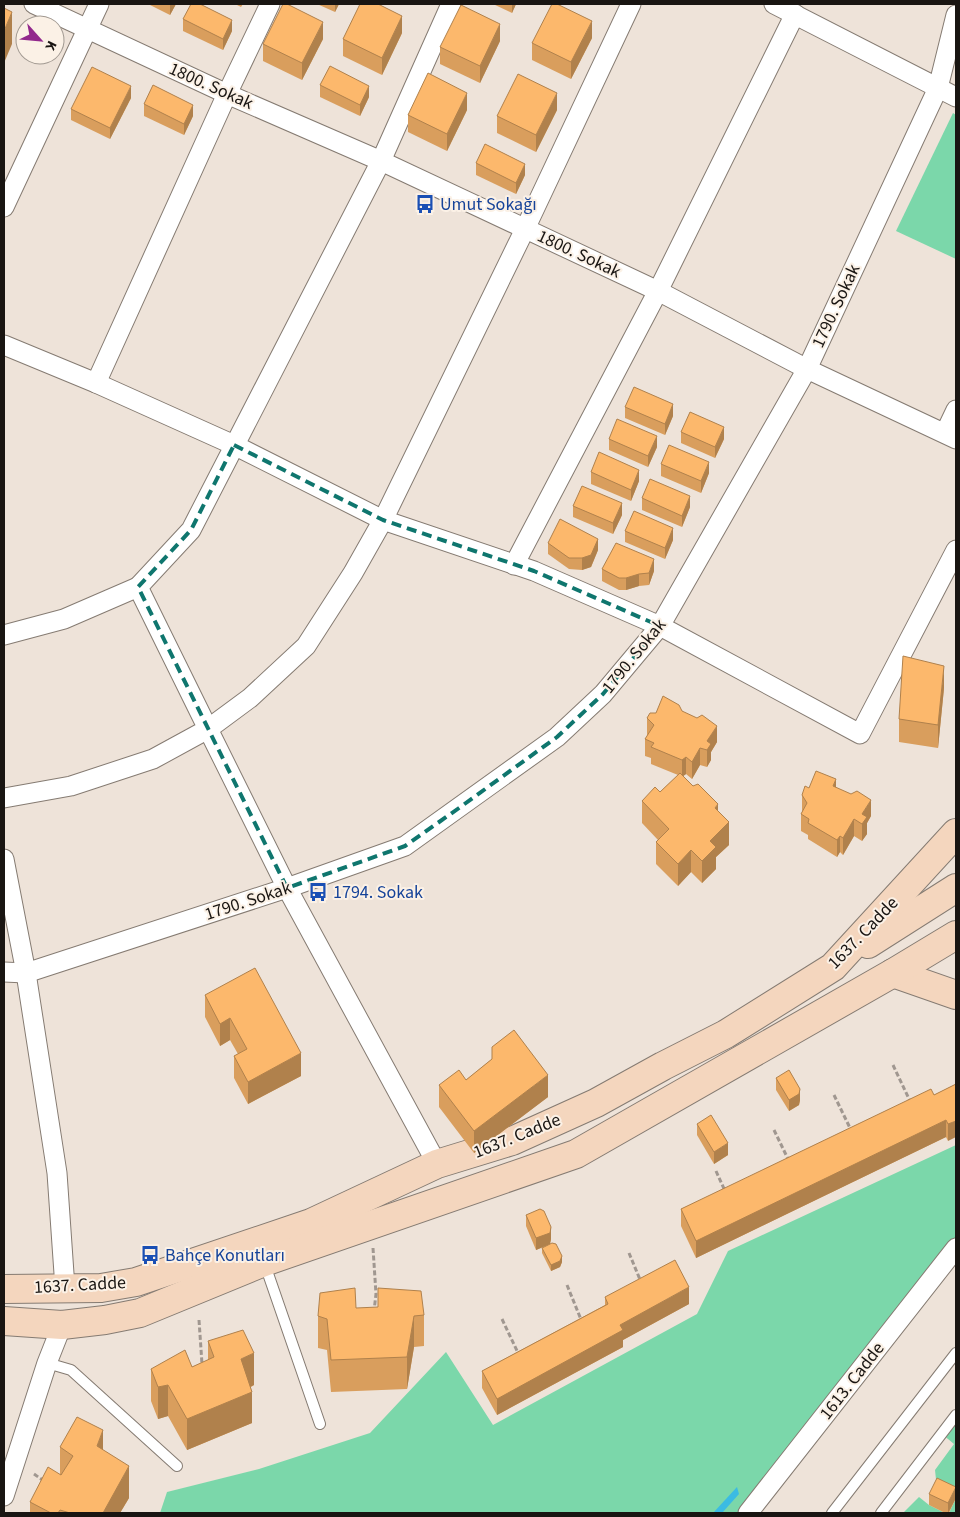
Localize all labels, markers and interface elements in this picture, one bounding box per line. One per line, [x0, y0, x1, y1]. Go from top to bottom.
north arrow [15, 15, 65, 65]
text: K [40, 37, 62, 54]
street label: 1800. Sokak [165, 56, 257, 116]
place label: Umut Sokağı [440, 192, 537, 217]
bus stop icon: Umut Sokağı [414, 193, 436, 215]
street label: 1800. Sokak [533, 224, 625, 284]
street label: 1790. Sokak [806, 260, 866, 352]
street label: 1790. Sokak [596, 613, 672, 699]
street label: 1790. Sokak [201, 875, 295, 927]
place label: 1794. Sokak [333, 880, 423, 905]
bus stop icon: 1794. Sokak [307, 881, 329, 903]
street label: 1637. Cadde [822, 891, 904, 975]
street label: 1637. Cadde [470, 1107, 564, 1165]
place label: Bahçe Konutları [165, 1243, 285, 1268]
bus stop icon: Bahçe Konutları [139, 1244, 161, 1266]
street label: 1637. Cadde [33, 1270, 127, 1300]
street label: 1613. Cadde [814, 1337, 890, 1425]

